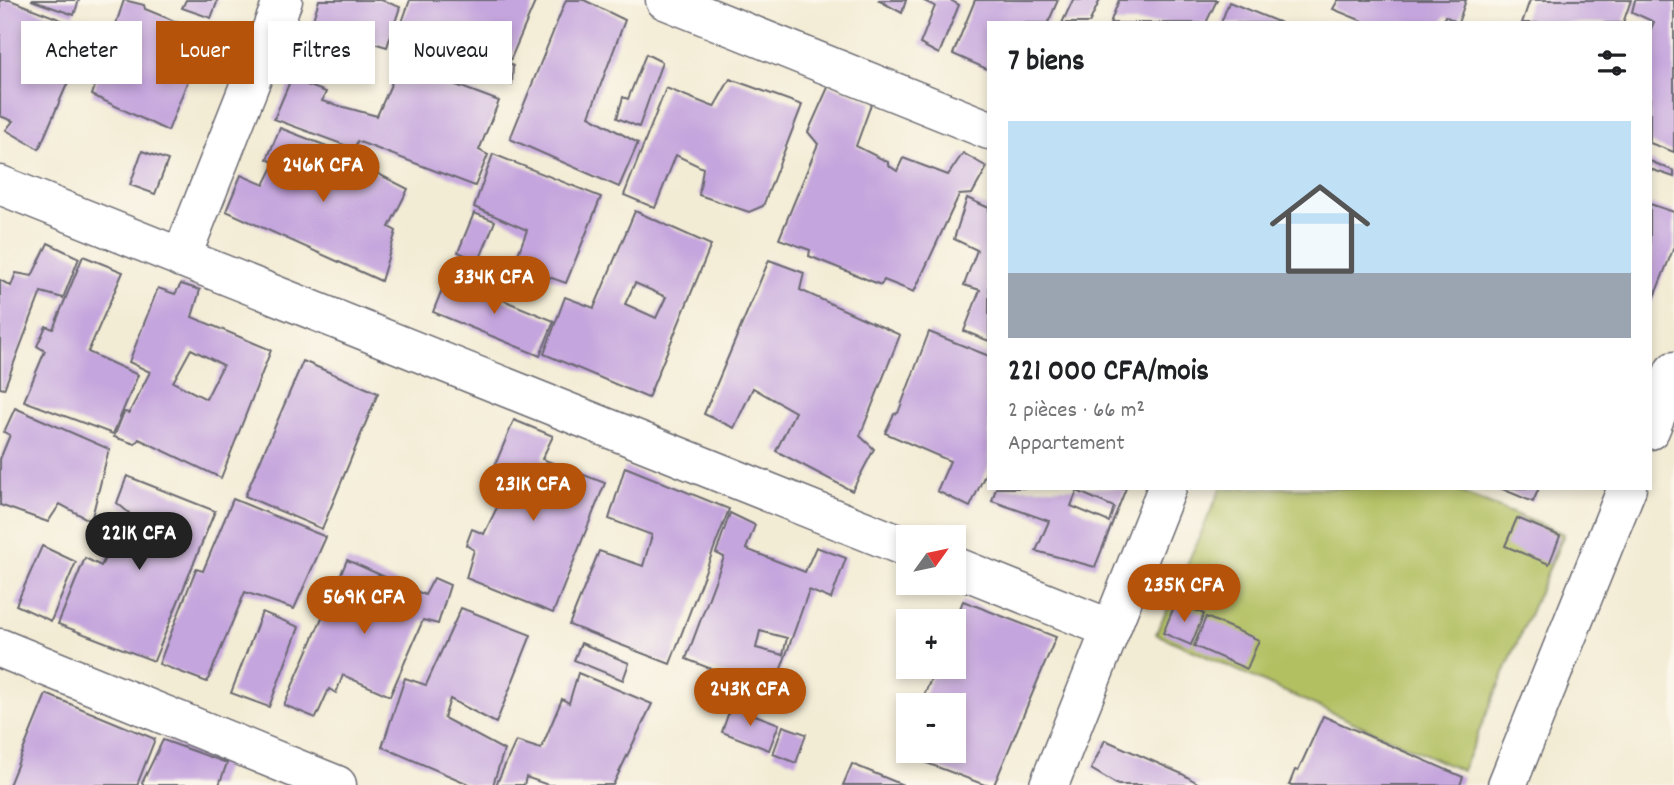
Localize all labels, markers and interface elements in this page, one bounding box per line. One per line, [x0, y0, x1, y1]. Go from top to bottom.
chip: Acheter [21, 21, 142, 84]
chip: Louer [156, 21, 254, 84]
chip: Filtres [268, 21, 375, 84]
chip: Nouveau [389, 21, 512, 84]
text: 7 biens [1008, 42, 1085, 85]
icon: filters [1593, 44, 1631, 82]
pin: 246K CFA [251, 144, 395, 204]
text: 246K CFA [283, 150, 363, 183]
icon: home [1257, 166, 1383, 292]
pin: 334K CFA [422, 256, 566, 316]
text: 334K CFA [454, 262, 534, 295]
text: 221 000 CFA/mois [1008, 352, 1209, 395]
text: 2 pièces · 66 m² [1008, 395, 1145, 428]
text: Appartement [1008, 428, 1125, 461]
pin: 231K CFA [461, 463, 605, 523]
text: 231K CFA [495, 469, 571, 502]
pin: 221K CFA [67, 512, 211, 572]
text: 221K CFA [101, 518, 177, 551]
north arrow [896, 525, 966, 595]
map controls [896, 525, 966, 763]
pin: 235K CFA [1112, 564, 1256, 624]
text: 235K CFA [1144, 570, 1224, 603]
pin: 569K CFA [292, 576, 436, 636]
text: 569K CFA [323, 582, 405, 615]
button: + [896, 609, 966, 679]
pin: 243K CFA [678, 668, 822, 728]
text: 243K CFA [710, 674, 790, 707]
button: − [896, 693, 966, 763]

